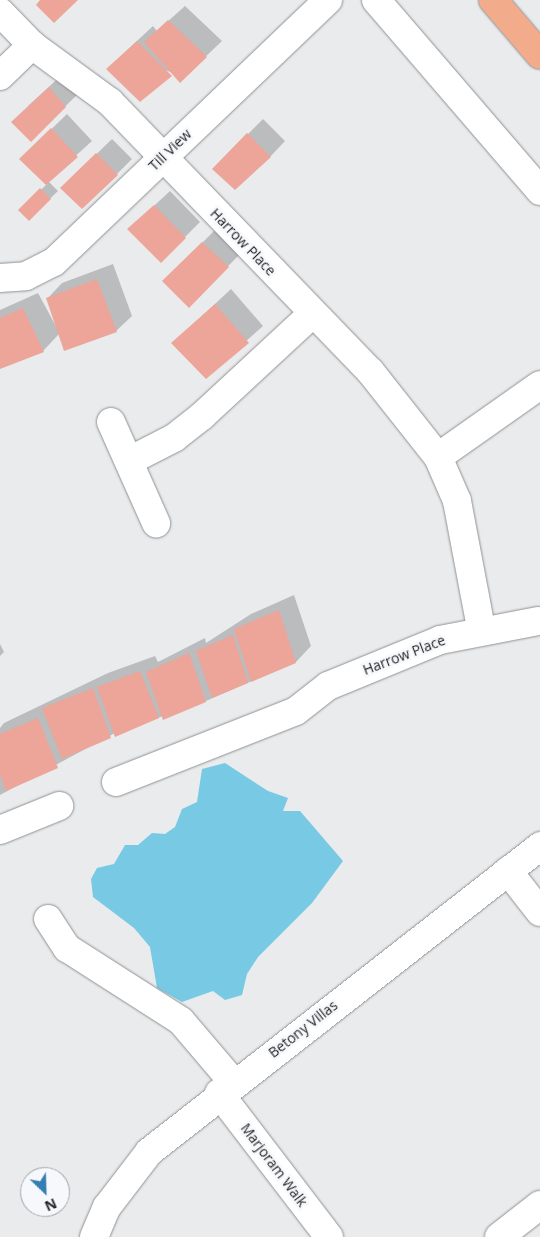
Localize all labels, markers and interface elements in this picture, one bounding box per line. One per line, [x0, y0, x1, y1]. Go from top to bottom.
street label: Till View [145, 126, 195, 174]
street label: Harrow Place [207, 205, 279, 279]
street label: Harrow Place [360, 632, 448, 678]
street label: Betony Villas [265, 997, 341, 1061]
street label: Marjoram Walk [237, 1120, 311, 1210]
north arrow [20, 1167, 70, 1217]
text: N [42, 1194, 60, 1216]

